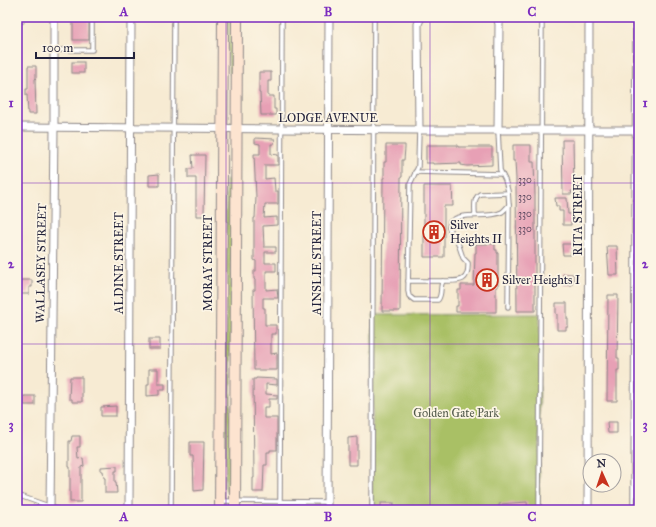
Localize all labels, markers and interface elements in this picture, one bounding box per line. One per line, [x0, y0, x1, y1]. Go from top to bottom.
text: A [119, 4, 129, 20]
text: B [324, 4, 333, 20]
text: C [528, 4, 537, 20]
scale bar [36, 34, 134, 60]
text: 100 m [42, 41, 73, 55]
text: 1 [8, 95, 14, 111]
text: 1 [642, 95, 648, 111]
street label: LODGE AVENUE [278, 111, 378, 125]
house number: 330 [518, 174, 532, 186]
street label: RITA STREET [571, 174, 585, 256]
house number: 330 [518, 191, 532, 203]
street label: WALLASEY STREET [33, 203, 49, 323]
house number: 330 [518, 208, 532, 220]
street label: AINSLIE STREET [310, 211, 324, 316]
street label: ALDINE STREET [112, 212, 126, 315]
street label: MORAY STREET [201, 215, 215, 311]
place label: Silver Heights II [450, 218, 502, 247]
building icon: Silver Heights II [421, 219, 447, 245]
house number: 330 [518, 223, 532, 235]
text: 2 [8, 256, 15, 272]
text: 2 [642, 256, 649, 272]
building icon: Silver Heights I [474, 267, 500, 293]
place label: Silver Heights I [502, 273, 580, 288]
park label: Golden Gate Park [413, 406, 499, 420]
text: 3 [8, 417, 14, 433]
text: 3 [642, 417, 648, 433]
north arrow [582, 453, 622, 493]
text: N [596, 457, 607, 470]
text: A [119, 509, 129, 525]
text: B [324, 509, 333, 525]
text: C [528, 509, 537, 525]

